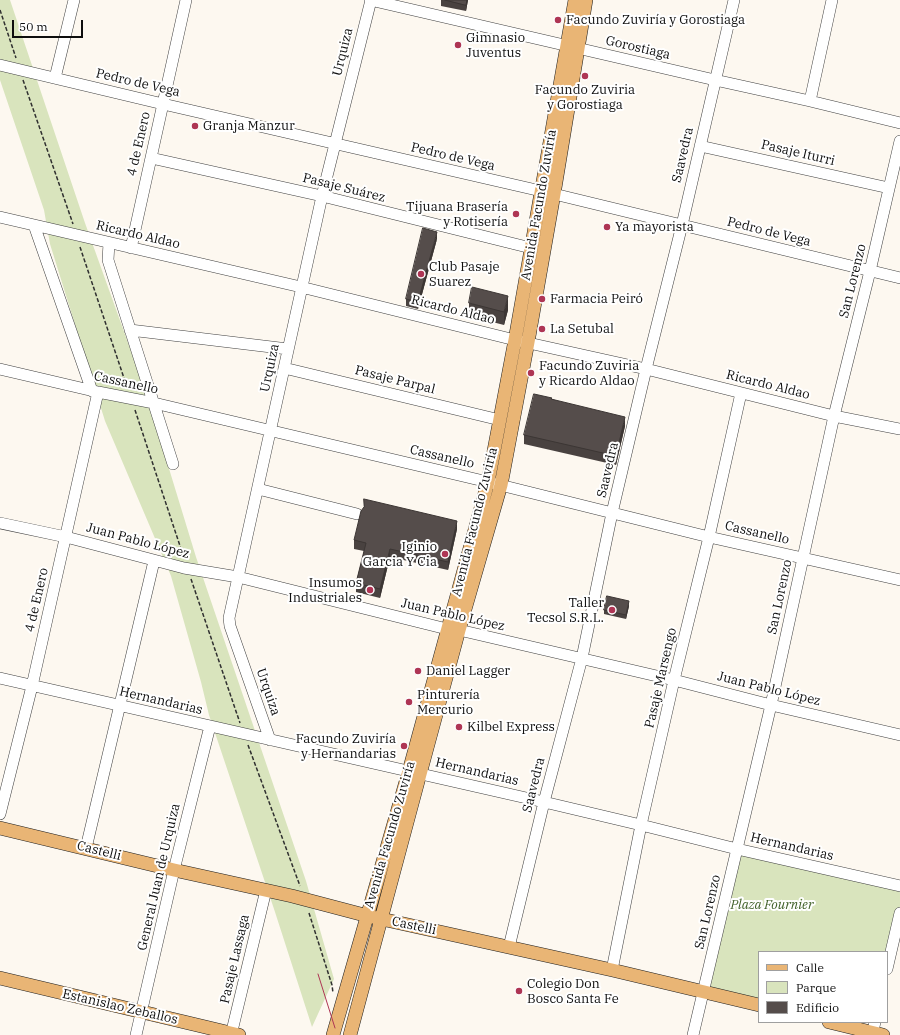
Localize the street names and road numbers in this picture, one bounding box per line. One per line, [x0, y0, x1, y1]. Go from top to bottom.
street label: Urquiza [330, 26, 356, 78]
street label: Gorostiaga [604, 33, 672, 63]
street label: Pedro de Vega [94, 66, 182, 100]
street label: 4 de Enero [124, 110, 154, 178]
street label: Saavedra [669, 126, 697, 184]
street label: Avenida Facundo Zuviría [518, 128, 560, 282]
street label: Pasaje Iturri [760, 137, 836, 169]
street label: Pedro de Vega [409, 140, 497, 174]
street label: Pasaje Suárez [301, 170, 387, 206]
street label: Pedro de Vega [725, 214, 813, 250]
street label: Ricardo Aldao [95, 218, 181, 252]
street label: San Lorenzo [836, 242, 870, 320]
street label: Ricardo Aldao [410, 292, 496, 328]
street label: Urquiza [257, 342, 283, 394]
street label: Pasaje Parpal [353, 362, 437, 398]
street label: Ricardo Aldao [725, 367, 811, 403]
street label: Cassanello [92, 369, 160, 397]
street label: Saavedra [594, 441, 622, 499]
street label: Cassanello [408, 442, 476, 472]
street label: Avenida Facundo Zuviría [449, 446, 501, 598]
street label: Cassanello [723, 518, 791, 548]
street label: Juan Pablo López [85, 520, 191, 562]
street label: San Lorenzo [764, 558, 796, 636]
street label: 4 de Enero [22, 566, 52, 634]
street label: Juan Pablo López [400, 595, 506, 635]
street label: Pasaje Marsengo [642, 626, 680, 730]
street label: Urquiza [253, 666, 283, 718]
street label: Juan Pablo López [716, 669, 822, 709]
street label: Hernandarias [118, 684, 204, 718]
street label: Hernandarias [434, 755, 520, 789]
street label: Saavedra [520, 756, 548, 814]
street label: Avenida Facundo Zuviría [361, 759, 419, 911]
street label: General Juan de Urquiza [134, 802, 184, 952]
street label: Hernandarias [749, 830, 835, 864]
street label: Castelli [75, 838, 123, 864]
street label: San Lorenzo [692, 873, 724, 951]
street label: Pasaje Lassaga [217, 913, 253, 1005]
street label: Castelli [390, 914, 438, 938]
street label: Estanislao Zeballos [61, 986, 179, 1028]

